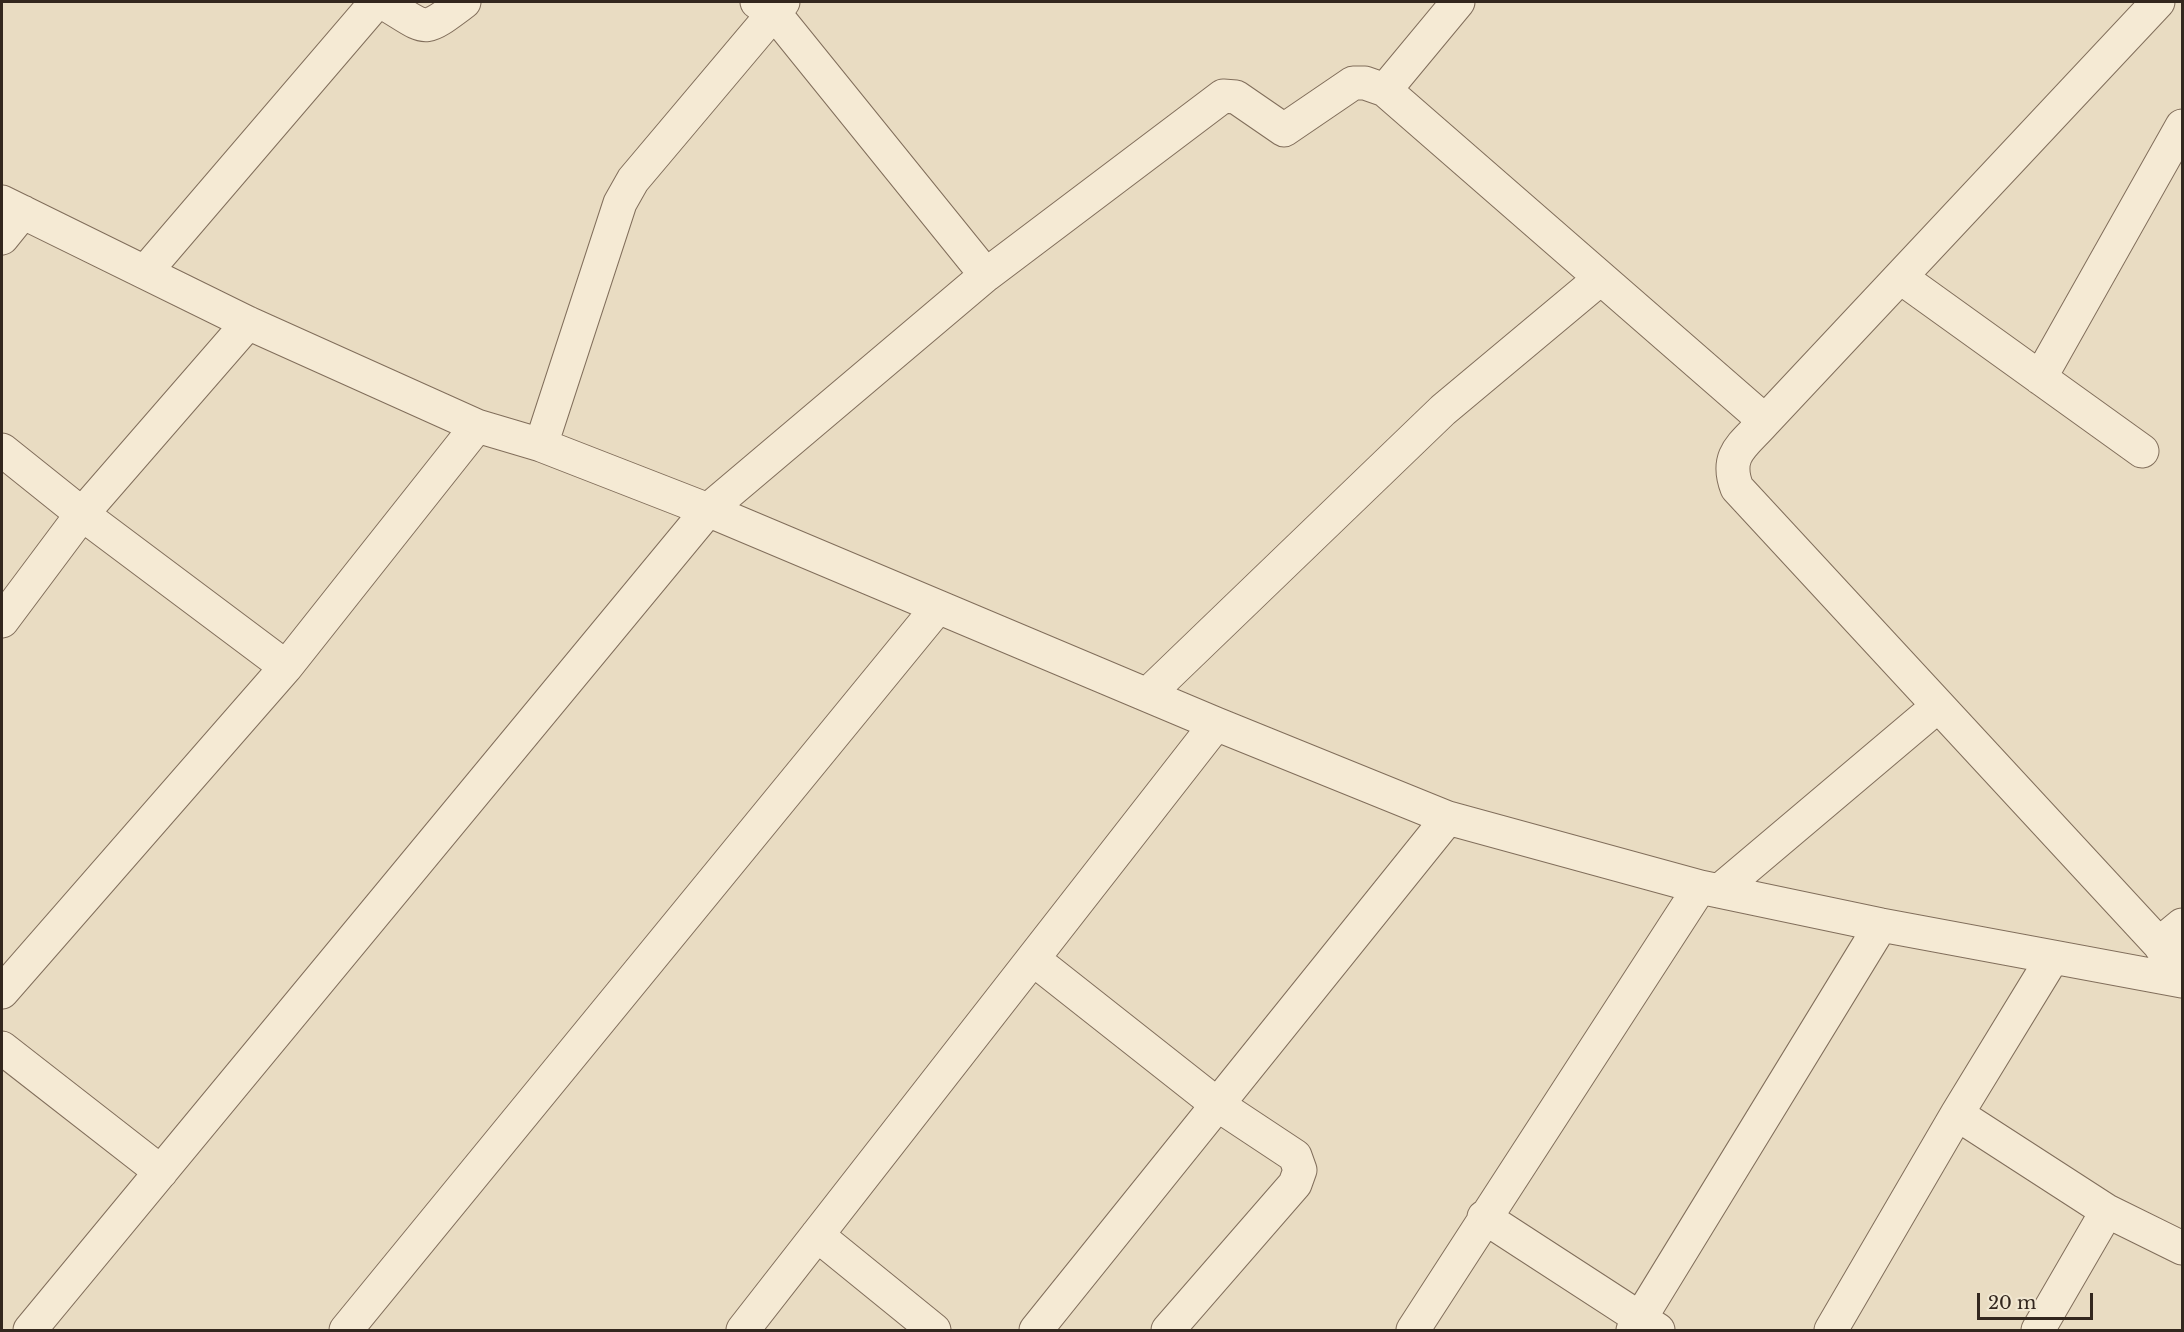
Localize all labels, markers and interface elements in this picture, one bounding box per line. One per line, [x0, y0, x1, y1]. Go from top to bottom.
scale bar [1980, 1281, 2096, 1319]
text: 20 m [1988, 1292, 2036, 1314]

